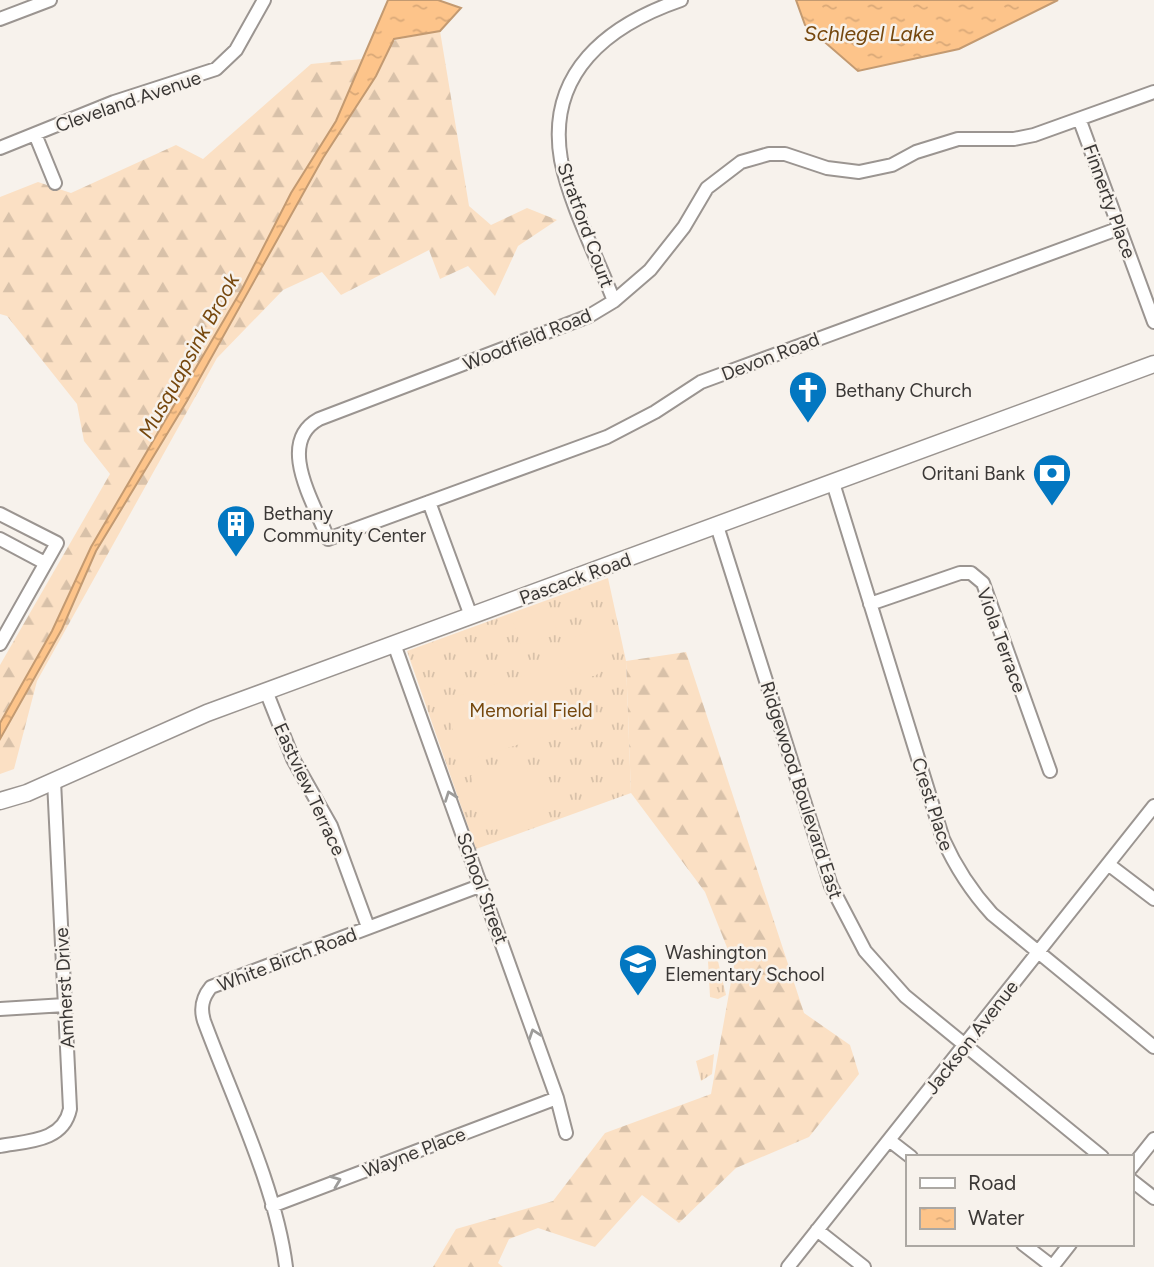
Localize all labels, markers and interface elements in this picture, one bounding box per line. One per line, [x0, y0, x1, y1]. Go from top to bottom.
water label: Schlegel Lake [804, 21, 935, 46]
street label: Cleveland Avenue [52, 66, 204, 137]
street label: Finnerty Place [1078, 141, 1141, 262]
street label: Stratford Court [552, 160, 619, 291]
water label: Musquapsink Brook [133, 268, 245, 443]
street label: Woodfield Road [460, 303, 595, 376]
street label: Devon Road [718, 327, 822, 386]
church icon: Bethany Church [787, 369, 829, 424]
place label: Bethany Church [835, 379, 972, 402]
bank icon: Oritani Bank [1031, 452, 1073, 507]
place label: Oritani Bank [922, 462, 1026, 485]
place label: Bethany Community Center [263, 502, 427, 547]
building icon: Bethany Community Center [215, 503, 257, 558]
street label: Pascack Road [516, 548, 634, 609]
street label: Viola Terrace [972, 585, 1031, 696]
street label: Ridgewood Boulevard East [755, 678, 848, 902]
park label: Memorial Field [469, 699, 593, 722]
street label: Eastview Terrace [269, 719, 350, 859]
street label: Crest Place [907, 755, 958, 854]
one-way arrow [444, 791, 458, 803]
street label: School Street [452, 829, 513, 947]
street label: White Birch Road [214, 922, 360, 997]
street label: Amherst Drive [50, 927, 79, 1049]
place label: Washington Elementary School [665, 941, 825, 986]
school or university icon: Washington Elementary School [617, 942, 659, 997]
street label: Jackson Avenue [920, 976, 1023, 1099]
one-way arrow [528, 1028, 542, 1040]
street label: Wayne Place [360, 1122, 469, 1183]
legend [906, 1155, 1133, 1246]
text: Road [968, 1170, 1016, 1195]
one-way arrow [329, 1176, 341, 1190]
text: Water [968, 1205, 1024, 1230]

